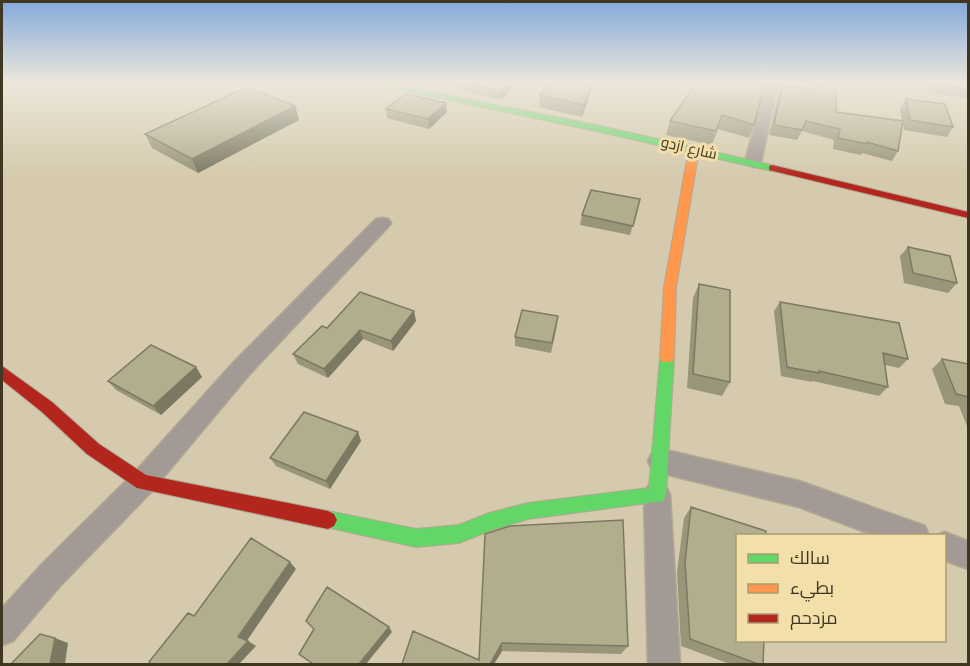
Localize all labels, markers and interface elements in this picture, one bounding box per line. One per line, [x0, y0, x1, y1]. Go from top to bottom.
street label: شارع ازدو [659, 132, 719, 165]
legend [736, 534, 946, 642]
text: سالك [790, 547, 830, 569]
text: بطيء [790, 577, 834, 602]
text: مزدحم [790, 607, 838, 630]

